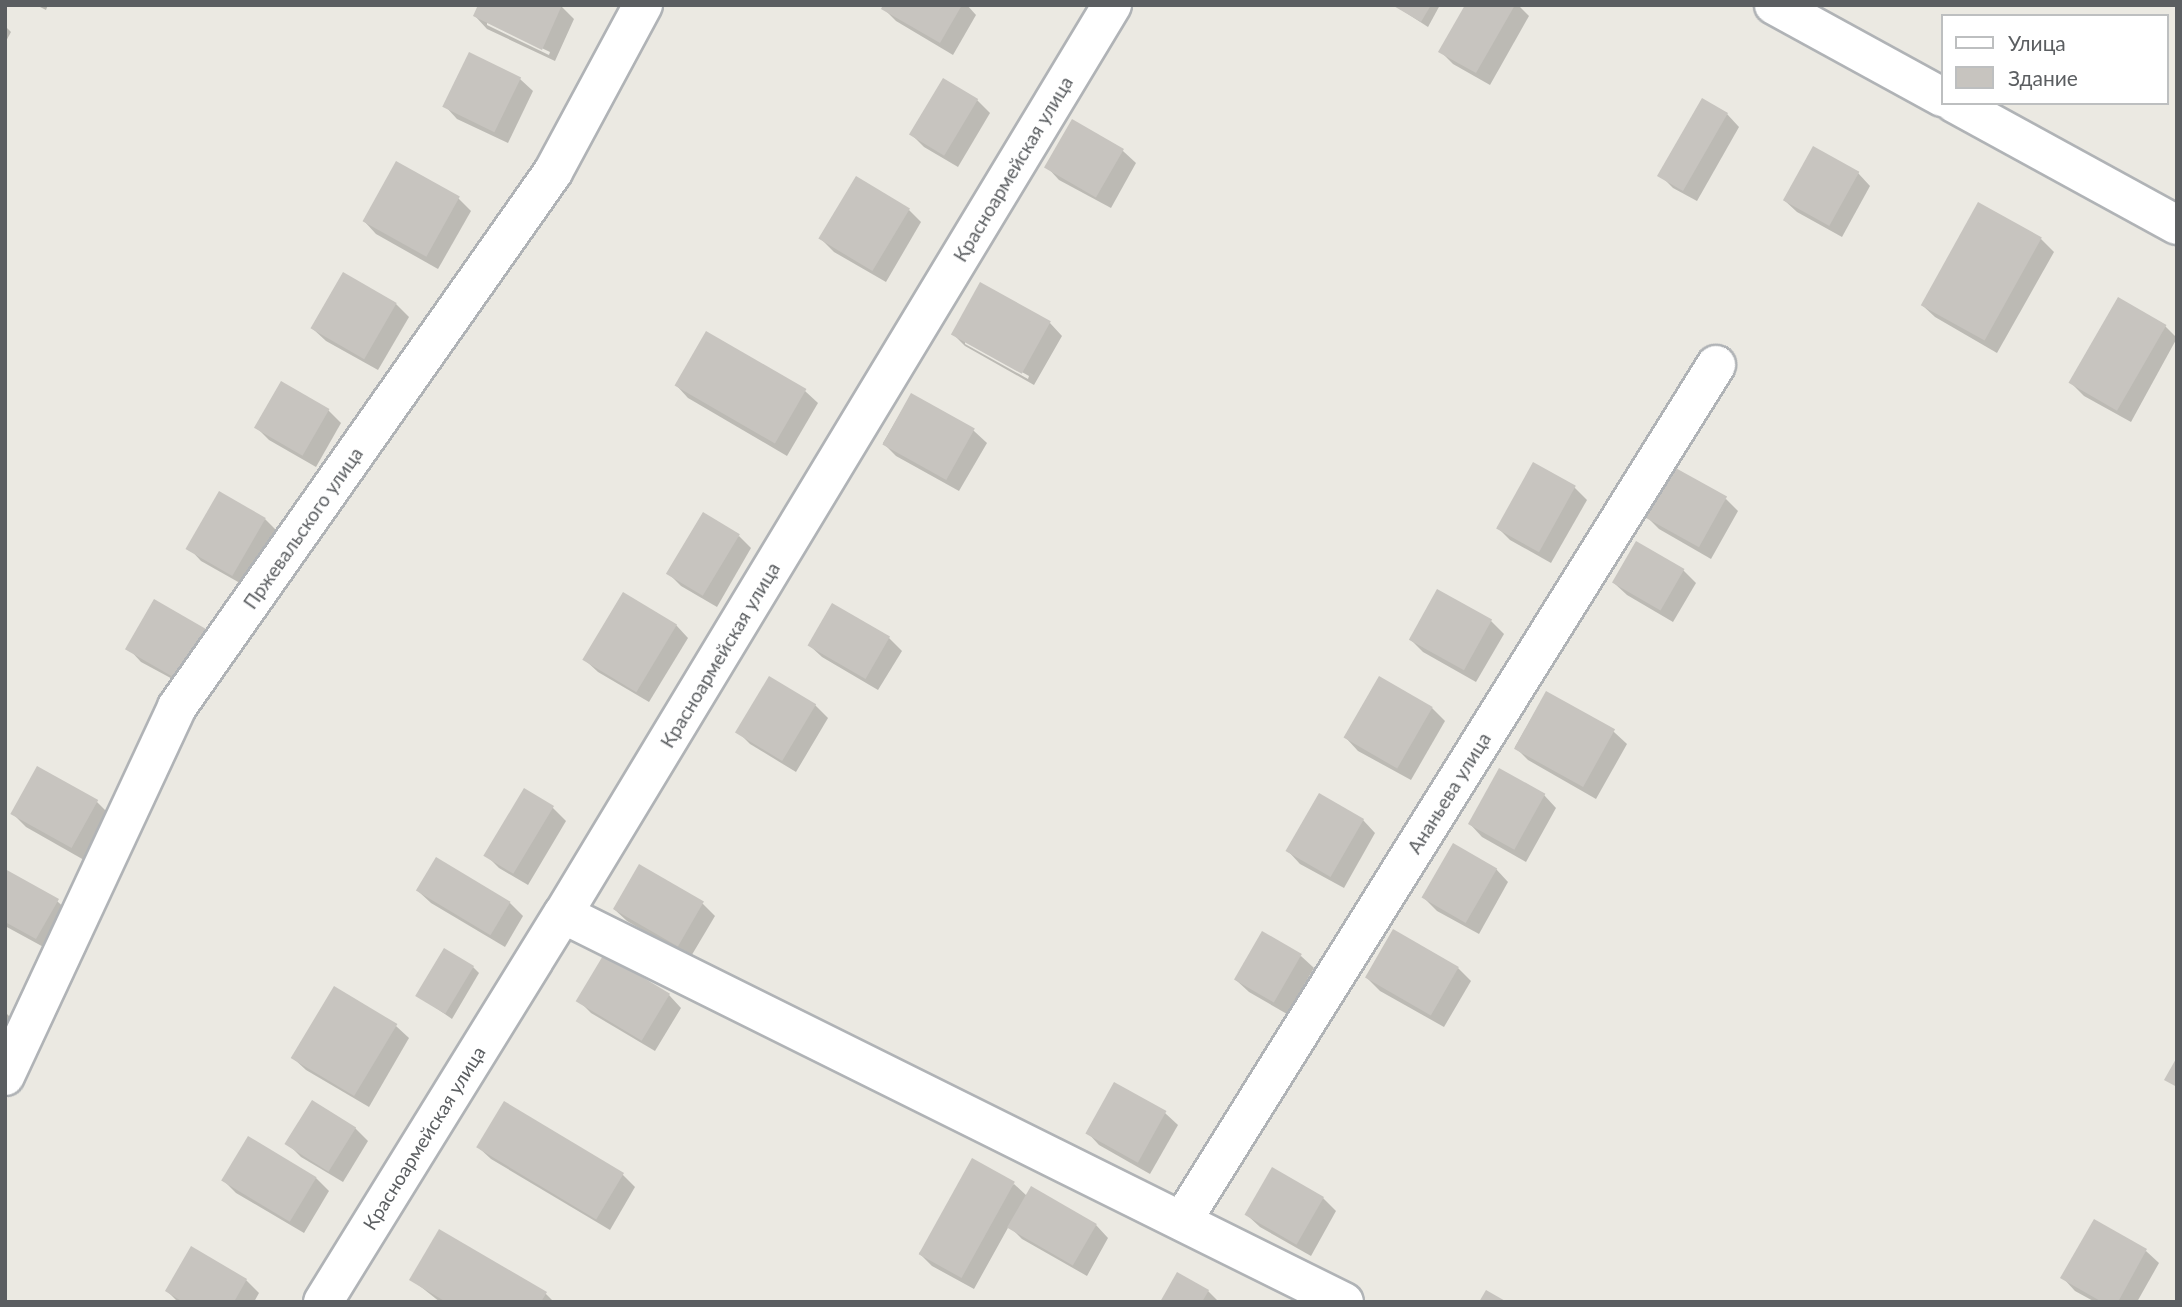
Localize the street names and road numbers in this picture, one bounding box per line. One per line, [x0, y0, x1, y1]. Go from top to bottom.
street label: Красноармейская улица [949, 72, 1077, 266]
street label: Пржевальского улица [239, 443, 367, 613]
street label: Красноармейская улица [656, 558, 784, 752]
street label: Ананьева улица [1403, 728, 1495, 858]
street label: Красноармейская улица [358, 1042, 490, 1234]

